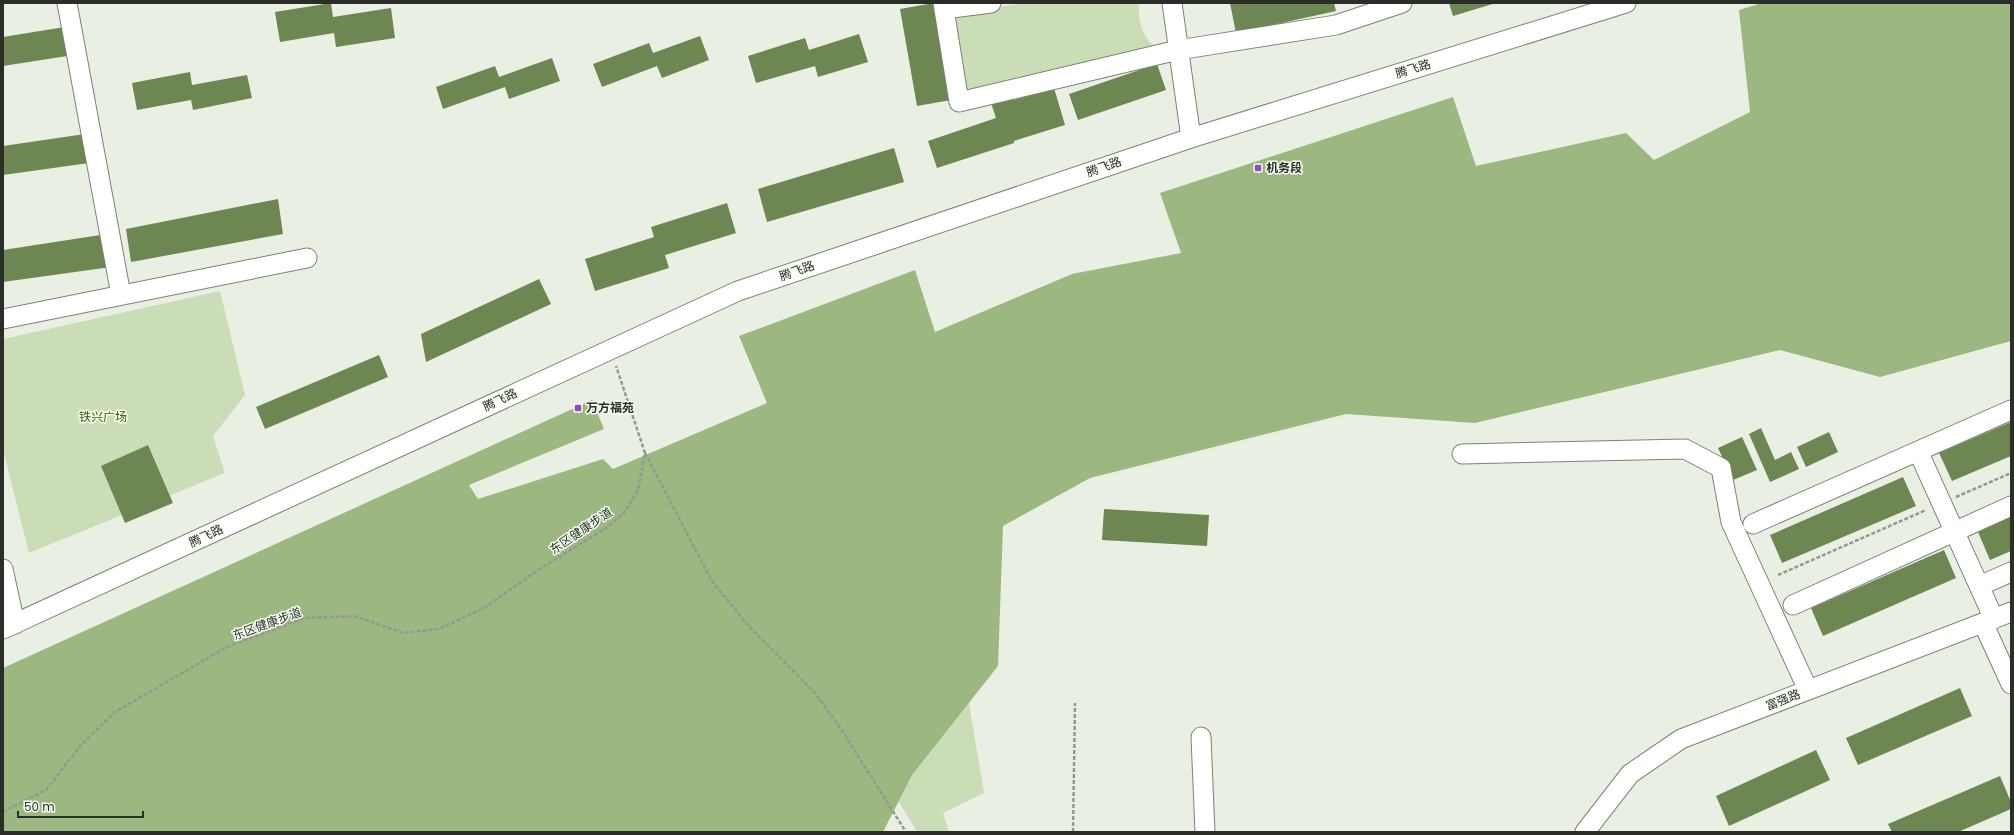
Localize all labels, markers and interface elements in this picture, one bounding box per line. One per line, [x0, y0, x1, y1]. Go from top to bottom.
street label: 腾飞路 [1393, 55, 1433, 82]
street label: 腾飞路 [1084, 153, 1124, 180]
place label: 机务段 [1266, 159, 1302, 176]
marker: 机务段 [1253, 163, 1263, 173]
street label: 腾飞路 [777, 257, 817, 284]
street label: 腾飞路 [480, 384, 520, 415]
place label: 万方福苑 [586, 399, 634, 416]
marker: 万方福苑 [573, 403, 583, 413]
park label: 铁兴广场 [79, 408, 127, 425]
street label: 东区健康步道 [546, 503, 615, 558]
street label: 腾飞路 [186, 520, 226, 551]
street label: 东区健康步道 [230, 603, 304, 644]
street label: 富强路 [1763, 685, 1803, 714]
scale bar [18, 793, 143, 819]
text: 50 m [24, 798, 55, 815]

